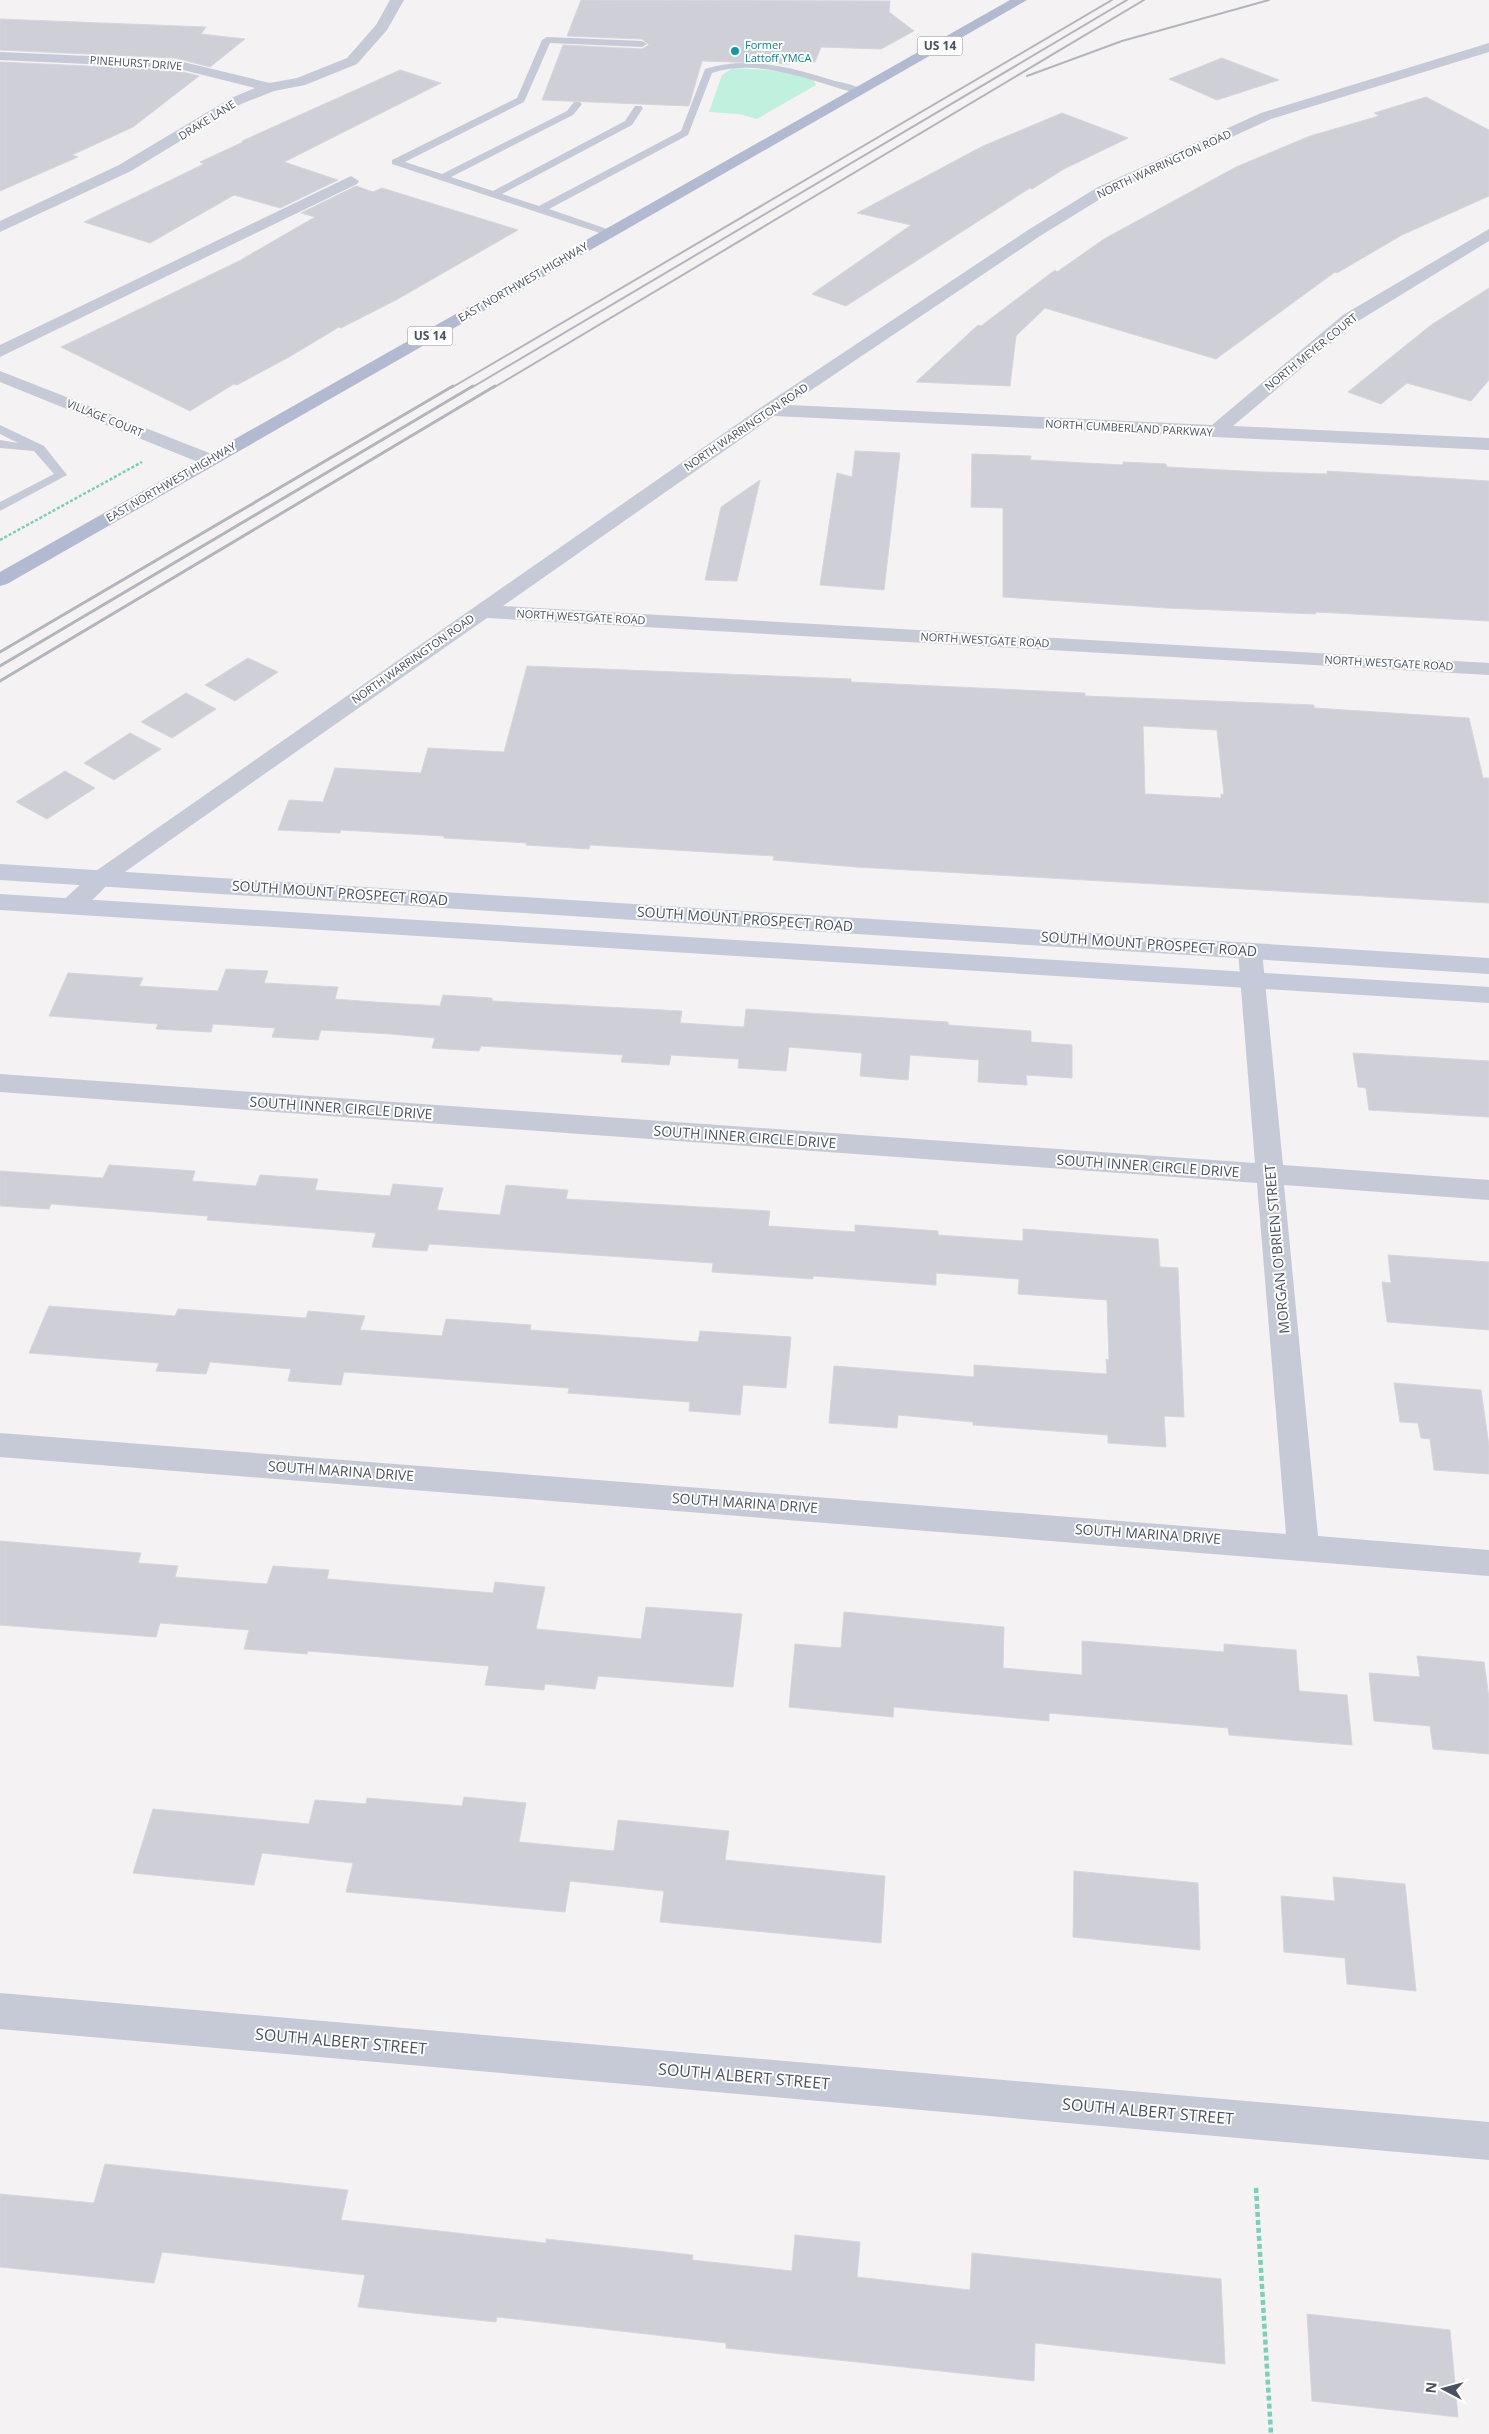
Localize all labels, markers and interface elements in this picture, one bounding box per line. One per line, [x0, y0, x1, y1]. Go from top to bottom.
road number: US 14 [918, 36, 962, 56]
place label: Former Lattoff YMCA [745, 37, 812, 65]
marker: Former Lattoff YMCA [729, 45, 741, 57]
street label: PINEHURST DRIVE [89, 52, 183, 73]
street label: DRAKE LANE [175, 96, 238, 143]
street label: NORTH WARRINGTON ROAD [1094, 126, 1233, 201]
street label: EAST NORTHWEST HIGHWAY [455, 238, 591, 325]
street label: NORTH MEYER COURT [1261, 310, 1360, 394]
road number: US 14 [408, 326, 452, 346]
street label: NORTH WARRINGTON ROAD [681, 379, 811, 474]
street label: VILLAGE COURT [65, 395, 146, 440]
street label: NORTH CUMBERLAND PARKWAY [1045, 416, 1214, 439]
street label: EAST NORTHWEST HIGHWAY [103, 438, 239, 525]
street label: NORTH WESTGATE ROAD [516, 606, 646, 627]
street label: NORTH WARRINGTON ROAD [348, 610, 477, 707]
street label: NORTH WESTGATE ROAD [920, 629, 1050, 650]
street label: NORTH WESTGATE ROAD [1324, 652, 1454, 673]
street label: SOUTH MOUNT PROSPECT ROAD [231, 875, 449, 910]
street label: SOUTH MOUNT PROSPECT ROAD [636, 901, 854, 936]
street label: SOUTH MOUNT PROSPECT ROAD [1040, 926, 1258, 961]
street label: SOUTH INNER CIRCLE DRIVE [249, 1092, 433, 1123]
street label: SOUTH INNER CIRCLE DRIVE [653, 1121, 837, 1152]
street label: SOUTH INNER CIRCLE DRIVE [1056, 1150, 1240, 1181]
street label: MORGAN O'BRIEN STREET [1260, 1163, 1293, 1335]
street label: SOUTH MARINA DRIVE [267, 1456, 415, 1485]
street label: SOUTH MARINA DRIVE [671, 1488, 819, 1517]
street label: SOUTH MARINA DRIVE [1074, 1519, 1222, 1548]
street label: SOUTH ALBERT STREET [254, 2023, 428, 2059]
street label: SOUTH ALBERT STREET [657, 2058, 831, 2094]
street label: SOUTH ALBERT STREET [1061, 2093, 1235, 2129]
north arrow [1419, 2364, 1469, 2414]
text: N [1421, 2381, 1441, 2394]

